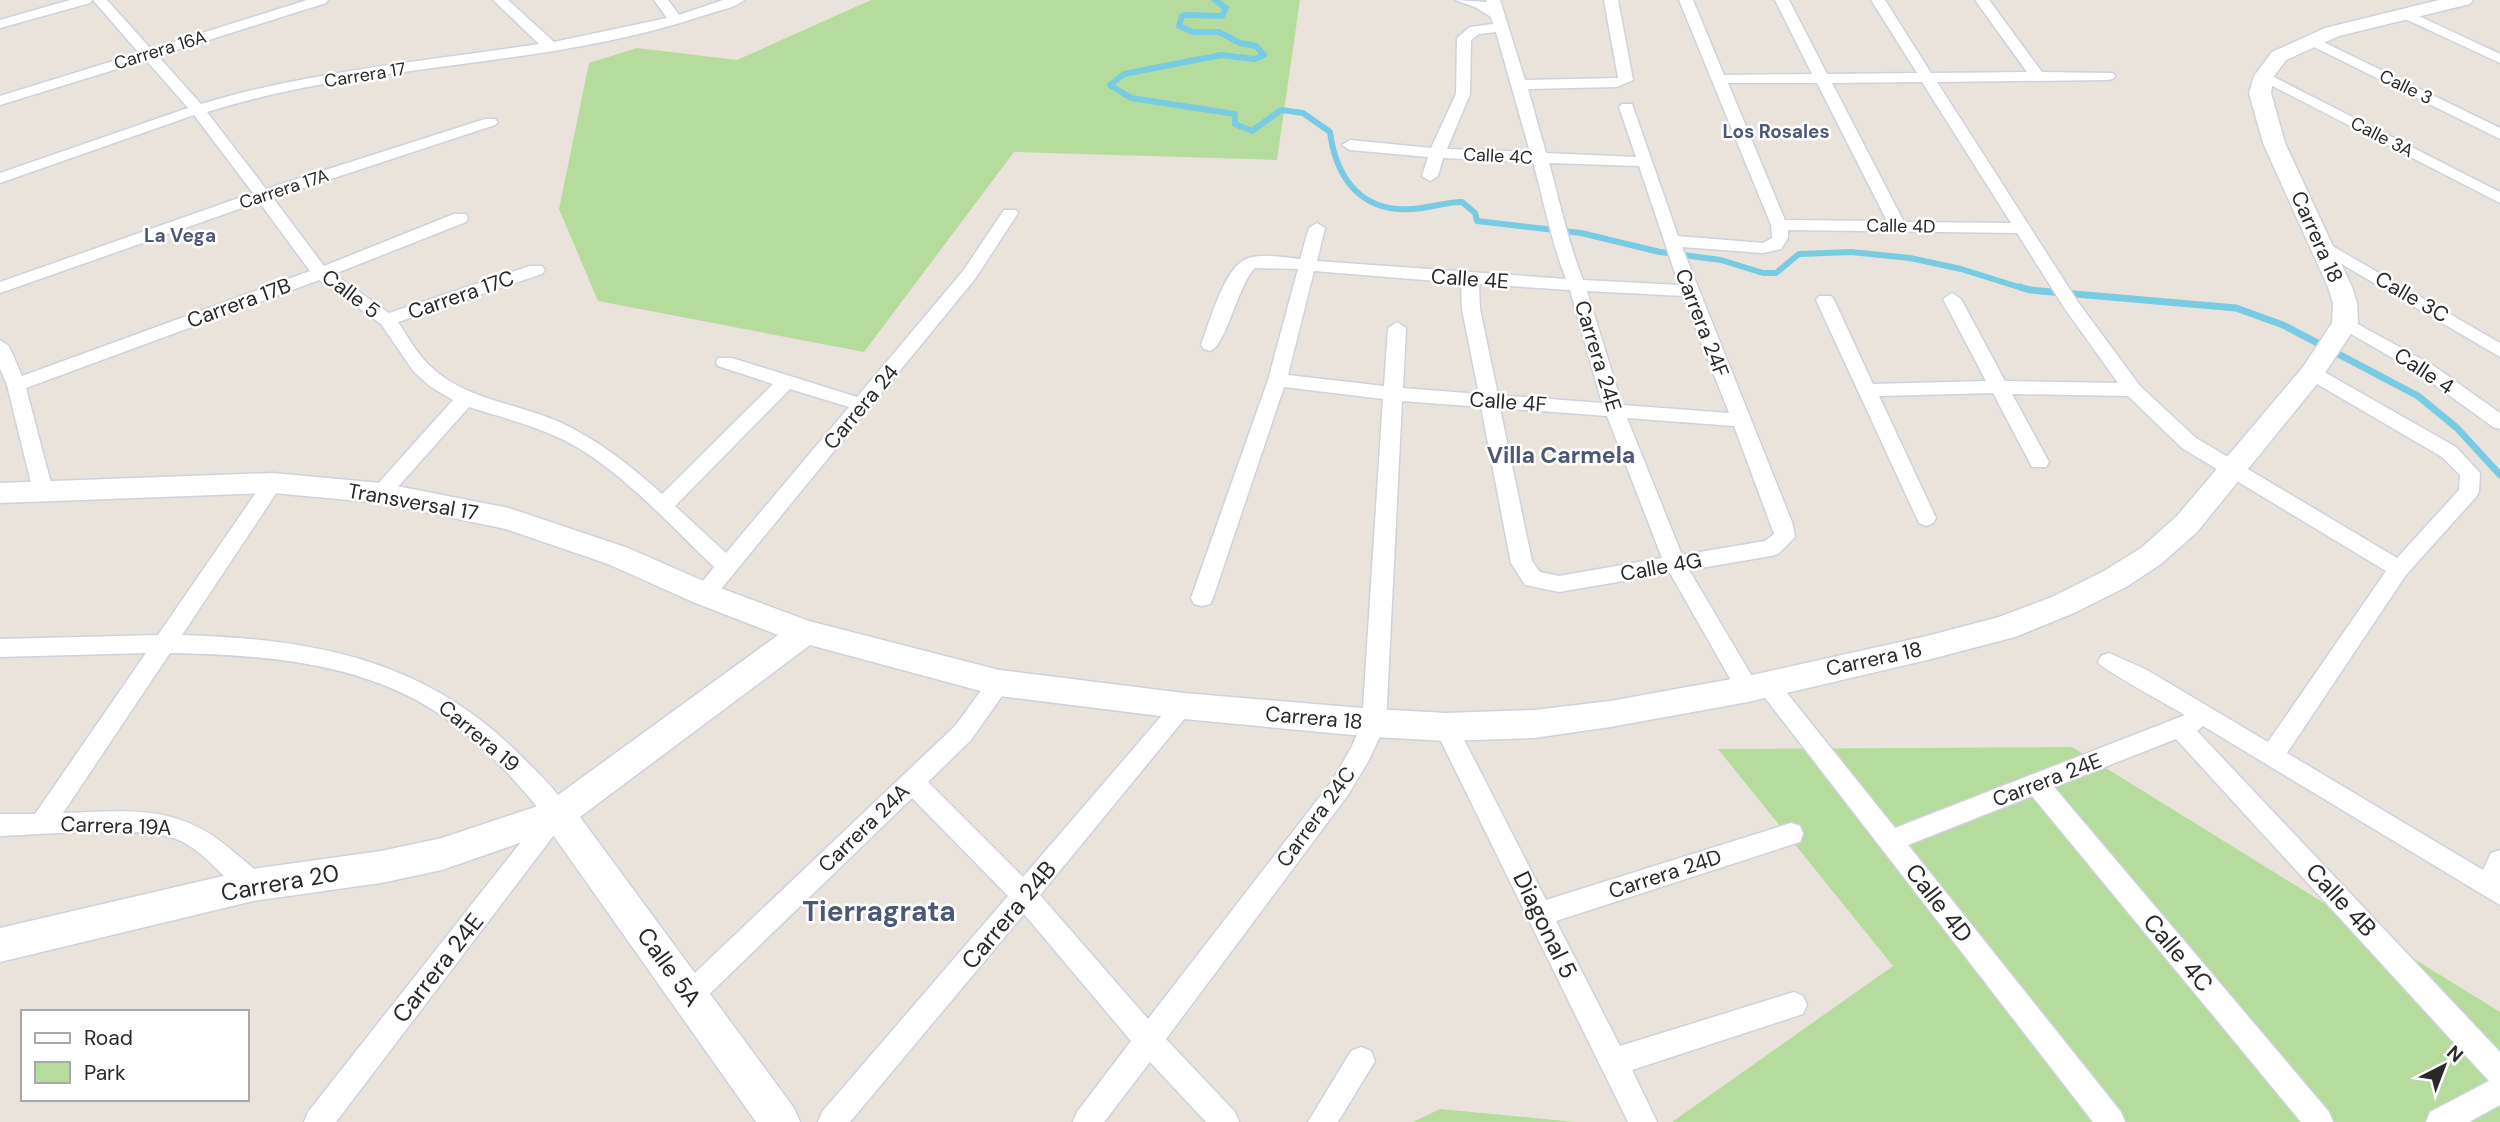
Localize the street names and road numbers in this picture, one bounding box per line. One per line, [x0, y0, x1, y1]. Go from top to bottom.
street label: Carrera 16A [111, 25, 209, 75]
street label: Carrera 17 [322, 57, 408, 93]
street label: Calle 3 [2375, 64, 2437, 110]
street label: Calle 3A [2346, 111, 2418, 163]
street label: Calle 4C [1463, 142, 1533, 170]
street label: Carrera 17A [236, 163, 332, 215]
street label: Carrera 18 [2284, 187, 2350, 287]
street label: Calle 4D [1866, 213, 1936, 239]
street label: Calle 4E [1430, 262, 1510, 296]
street label: Calle 5 [316, 263, 386, 325]
street label: Carrera 17C [404, 264, 518, 326]
street label: Carrera 24F [1668, 265, 1736, 381]
street label: Calle 3C [2370, 265, 2454, 329]
street label: Carrera 17B [183, 271, 295, 335]
street label: Carrera 24E [1568, 297, 1628, 415]
street label: Calle 4 [2389, 341, 2460, 401]
street label: Carrera 24 [817, 358, 905, 455]
street label: Calle 4F [1468, 385, 1548, 419]
street label: Transversal 17 [346, 477, 480, 527]
street label: Calle 4G [1618, 546, 1704, 588]
street label: Carrera 18 [1823, 635, 1925, 683]
street label: Carrera 19 [432, 694, 526, 778]
street label: Carrera 18 [1264, 700, 1364, 736]
street label: Carrera 24E [1988, 746, 2106, 814]
street label: Carrera 24C [1270, 761, 1362, 873]
street label: Carrera 24A [812, 777, 916, 879]
street label: Carrera 19A [60, 810, 172, 842]
street label: Carrera 24D [1605, 843, 1725, 905]
street label: Carrera 24B [954, 854, 1063, 975]
street label: Calle 4B [2299, 856, 2383, 943]
street label: Carrera 20 [218, 857, 341, 908]
street label: Calle 4D [1899, 857, 1980, 949]
street label: Diagonal 5 [1506, 866, 1585, 984]
street label: Carrera 24E [385, 907, 490, 1029]
street label: Calle 4C [2137, 907, 2220, 998]
street label: Calle 5A [630, 921, 709, 1012]

